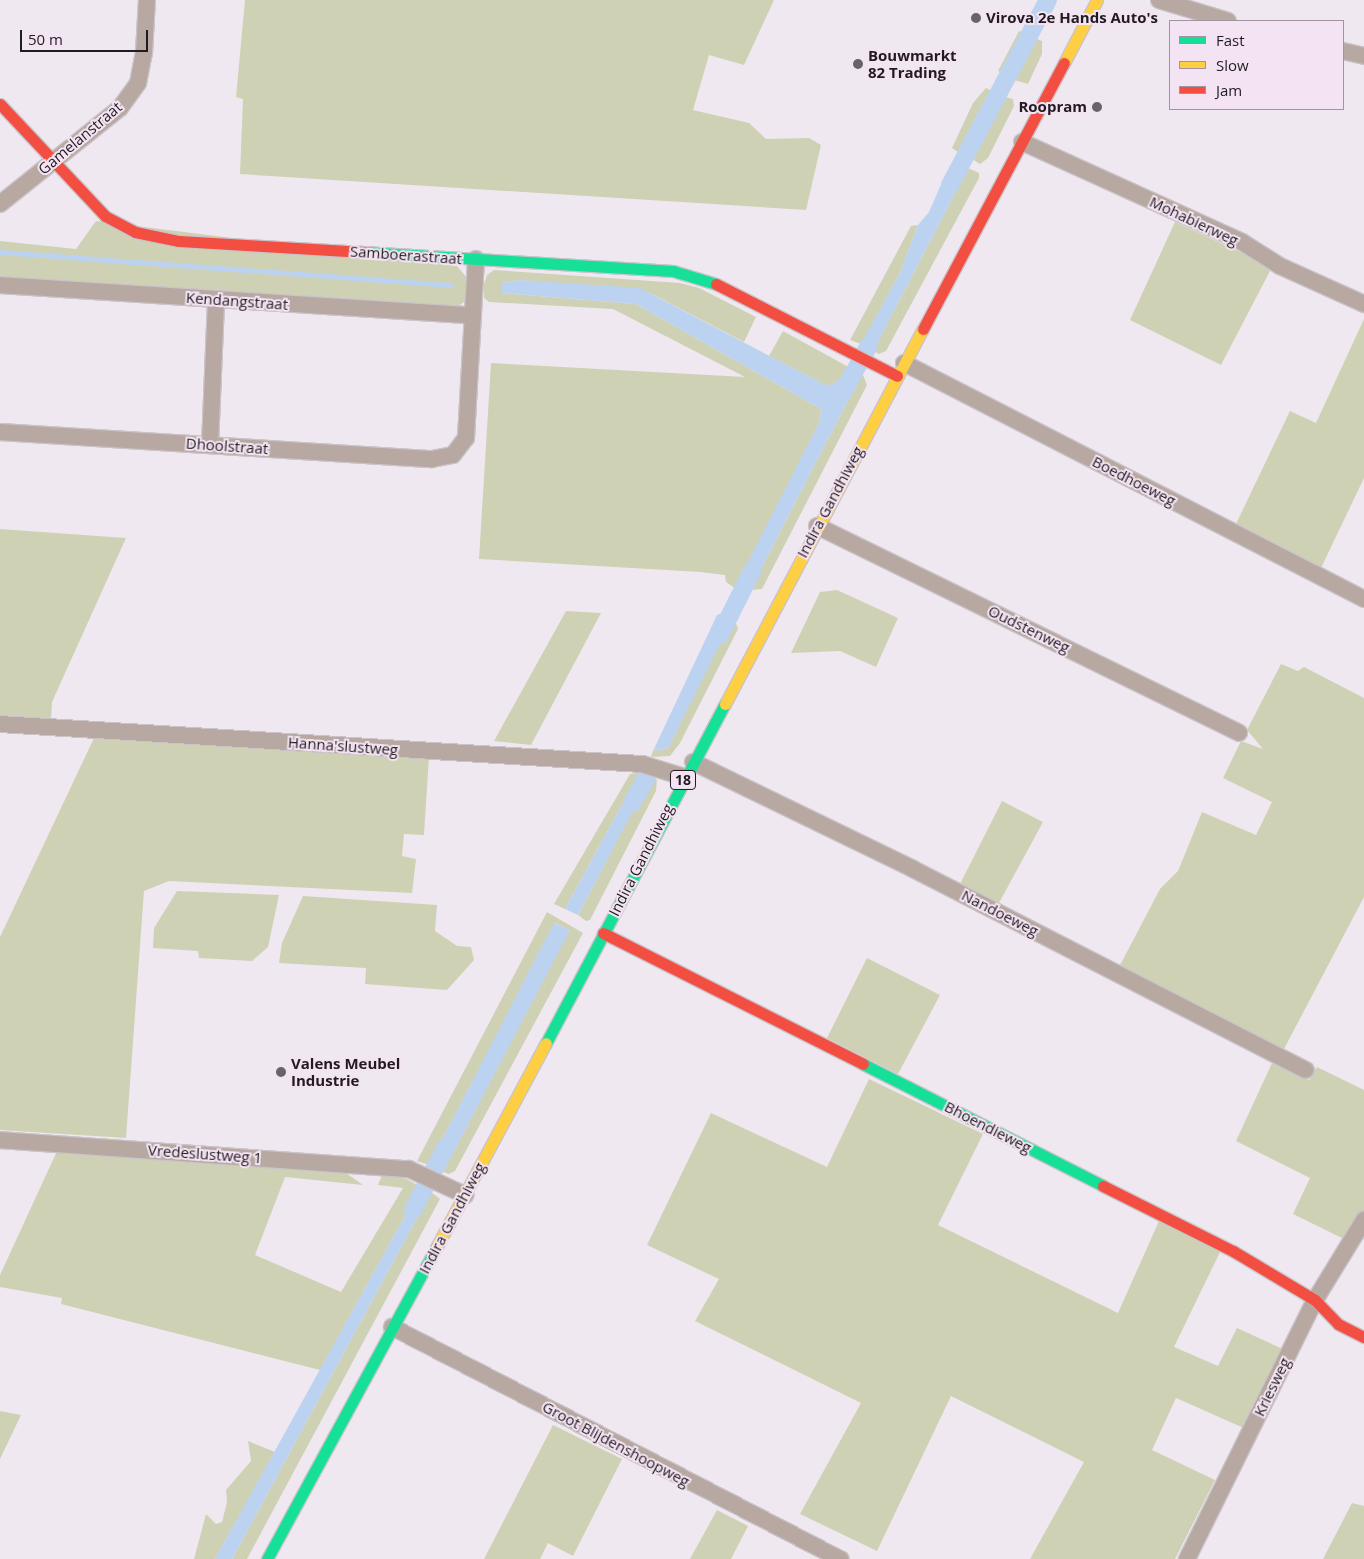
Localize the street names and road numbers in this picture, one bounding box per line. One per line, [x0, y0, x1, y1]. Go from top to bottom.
street label: Gamelanstraat [35, 98, 125, 178]
street label: Mohabierweg [1147, 193, 1241, 249]
street label: Samboerastraat [349, 242, 463, 268]
street label: Kendangstraat [185, 288, 289, 314]
street label: Dhoolstraat [185, 434, 269, 458]
street label: Indira Gandhiweg [793, 443, 867, 561]
street label: Boedhoeweg [1089, 452, 1179, 510]
street label: Oudstenweg [985, 602, 1073, 656]
street label: Hanna'slustweg [287, 733, 399, 759]
road number: 18 [669, 768, 697, 792]
street label: Indira Gandhiweg [605, 801, 677, 919]
street label: Nandoeweg [959, 886, 1041, 940]
street label: Bhoendieweg [942, 1097, 1034, 1157]
street label: Vredeslustweg 1 [147, 1141, 263, 1167]
street label: Indira Gandhiweg [415, 1159, 489, 1277]
street label: Kriesweg [1250, 1355, 1294, 1419]
street label: Groot Blijdenshoopweg [539, 1398, 693, 1490]

